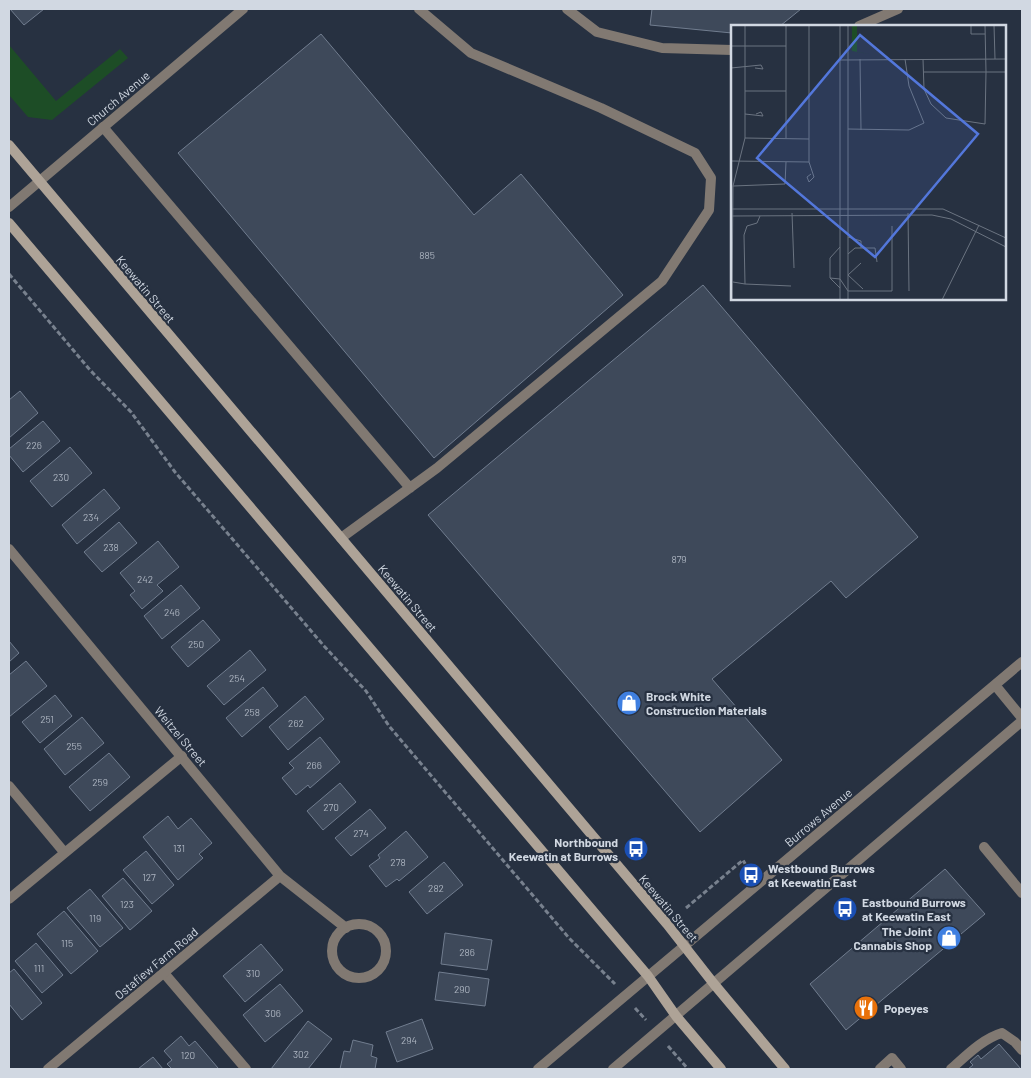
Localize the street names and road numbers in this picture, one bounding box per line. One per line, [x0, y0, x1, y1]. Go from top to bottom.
street label: Church Avenue [84, 68, 152, 128]
street label: Keewatin Street [114, 253, 178, 325]
street label: Keewatin Street [376, 562, 440, 634]
street label: Weitzel Street [152, 703, 210, 769]
street label: Burrows Avenue [782, 785, 854, 849]
street label: Keewatin Street [637, 872, 701, 944]
street label: Ostafiew Farm Road [112, 924, 200, 1002]

